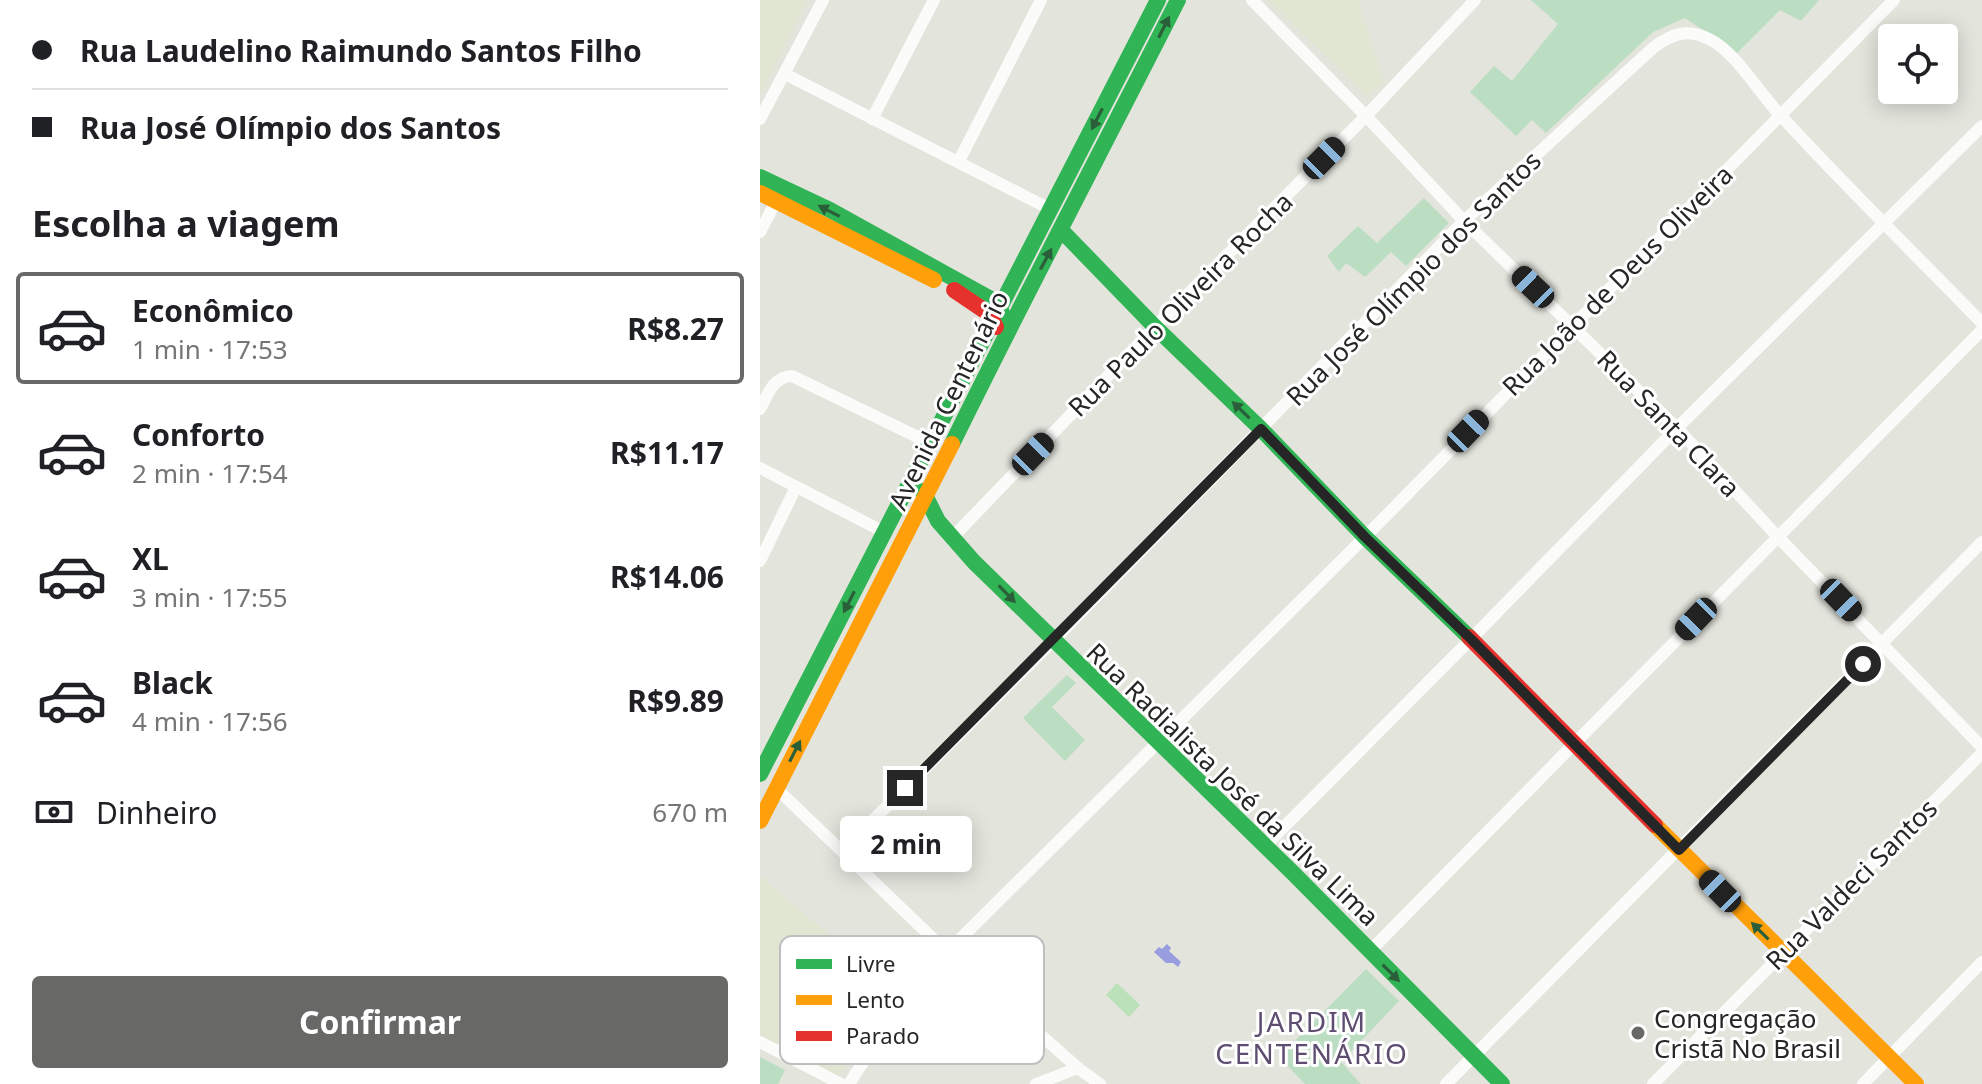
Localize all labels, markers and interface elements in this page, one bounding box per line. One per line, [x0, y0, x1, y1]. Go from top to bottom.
one-way arrow [1158, 16, 1171, 39]
map controls [1878, 24, 1958, 104]
button: locate [1878, 24, 1958, 104]
text: Rua Laudelino Raimundo Santos Filho [80, 30, 642, 71]
text: Rua José Olímpio dos Santos [80, 107, 501, 148]
one-way arrow [1090, 108, 1103, 131]
car [1299, 133, 1349, 183]
street label: Rua José Olímpio dos Santos [1278, 143, 1548, 413]
street label: Rua João de Deus Oliveira [1494, 157, 1740, 403]
street label: Rua Paulo Oliveira Rocha [1060, 184, 1300, 424]
text: Escolha a viagem [32, 199, 340, 248]
one-way arrow [818, 204, 841, 217]
one-way arrow [1039, 247, 1053, 270]
car [1507, 262, 1559, 312]
street label: Avenida Centenário [879, 284, 1017, 516]
text: Econômico [132, 290, 294, 331]
icon: car [36, 292, 108, 364]
text: R$8.27 [627, 308, 724, 349]
text: 1 min · 17:53 [132, 331, 288, 367]
street label: Rua Santa Clara [1589, 342, 1749, 504]
one-way arrow [1232, 401, 1251, 419]
car [1443, 405, 1493, 457]
text: Conforto [132, 414, 265, 455]
icon: car [36, 416, 108, 488]
car [1008, 428, 1058, 480]
text: R$11.17 [610, 432, 724, 473]
text: 2 min · 17:54 [132, 455, 288, 491]
text: XL [132, 538, 169, 579]
icon: car [36, 540, 108, 612]
text: R$14.06 [610, 556, 724, 597]
car [1816, 574, 1866, 626]
text: 3 min · 17:55 [132, 579, 288, 615]
one-way arrow [997, 584, 1015, 603]
one-way arrow [842, 590, 855, 613]
car [1671, 593, 1721, 645]
street label: Rua Radialista José da Silva Lima [1079, 634, 1387, 934]
route start [1845, 646, 1881, 682]
text: Black [132, 662, 213, 703]
icon: car [36, 664, 108, 736]
text: R$9.89 [627, 680, 724, 721]
text: 4 min · 17:56 [132, 703, 288, 739]
one-way arrow [789, 740, 802, 763]
route end [887, 770, 923, 806]
icon: cash [32, 790, 76, 834]
street label: Rua Valdeci Santos [1757, 790, 1945, 978]
text: Dinheiro [96, 792, 217, 833]
text: 670 m [652, 794, 728, 830]
callout: 2 min [839, 816, 971, 872]
text: 2 min [870, 826, 942, 862]
car [1695, 866, 1745, 916]
one-way arrow [1751, 922, 1770, 941]
legend [780, 936, 1044, 1064]
text: Livre [846, 948, 895, 978]
one-way arrow [1381, 963, 1400, 982]
button: Confirmar [32, 976, 728, 1068]
text: Lento [846, 984, 905, 1014]
place label: Congregação Cristã No Brasil [1654, 1000, 1841, 1066]
district label: JARDIM CENTENÁRIO [1215, 1002, 1409, 1072]
text: Parado [846, 1020, 919, 1050]
marker: Congregação Cristã No Brasil [1629, 1024, 1647, 1042]

